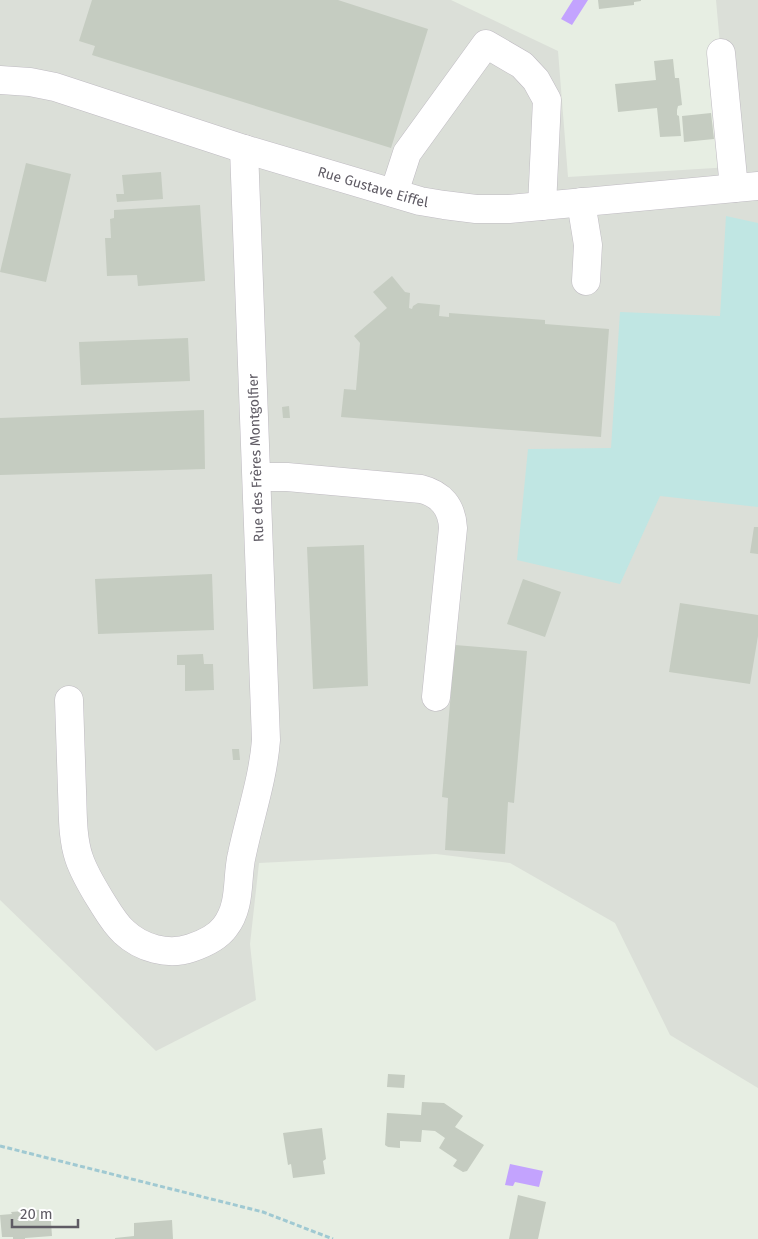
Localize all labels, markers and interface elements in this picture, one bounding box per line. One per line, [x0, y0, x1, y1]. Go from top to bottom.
street label: Rue Gustave Eiffel [316, 163, 430, 211]
street label: Rue des Frères Montgolfier [245, 373, 267, 543]
scale bar [12, 1196, 79, 1228]
text: 20 m [20, 1205, 53, 1223]

